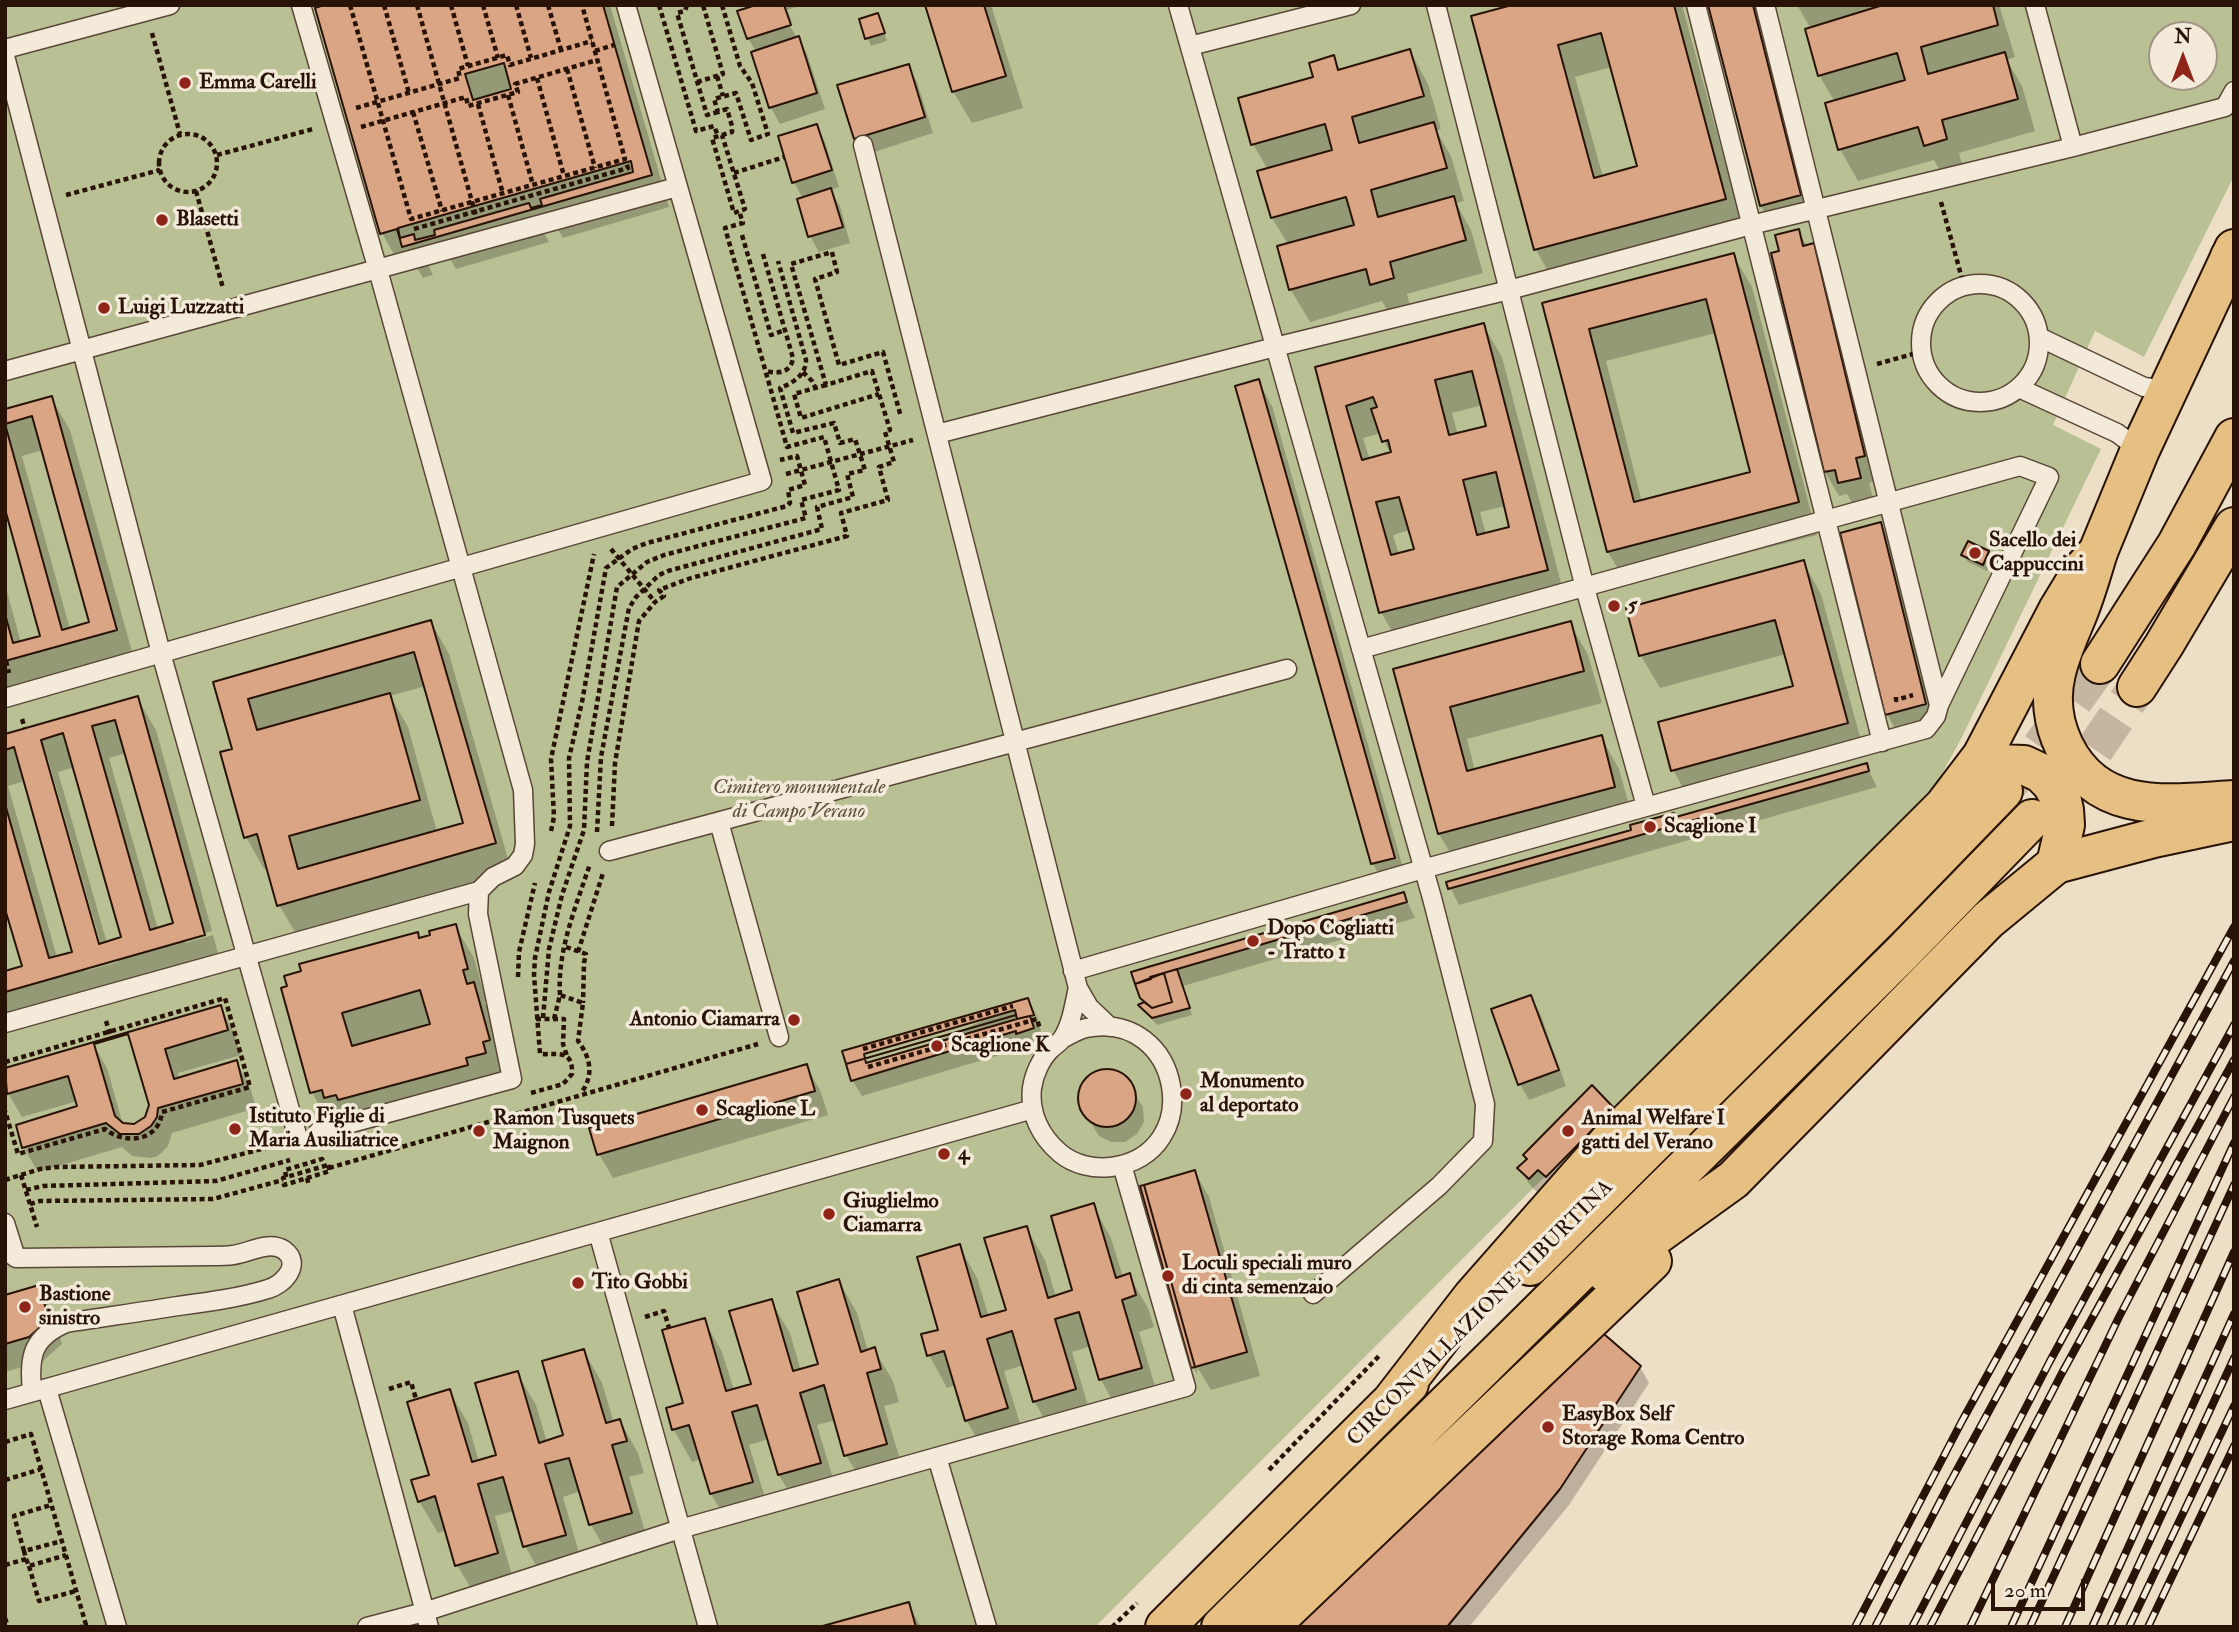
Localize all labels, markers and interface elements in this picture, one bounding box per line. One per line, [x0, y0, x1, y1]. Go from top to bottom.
north arrow [2148, 21, 2218, 91]
text: N [2174, 25, 2192, 49]
place label: Emma Carelli [199, 70, 317, 96]
marker: Emma Carelli [177, 75, 193, 91]
place label: Blasetti [176, 207, 239, 233]
marker: Blasetti [154, 212, 170, 228]
place label: Luigi Luzzatti [118, 295, 244, 321]
marker: Luigi Luzzatti [96, 300, 112, 316]
place label: Sacello dei Cappuccini [1989, 528, 2084, 578]
marker: Sacello dei Cappuccini [1967, 545, 1983, 561]
place label: 5 [1628, 593, 1637, 619]
marker: 5 [1606, 598, 1622, 614]
park label: Cimitero monumentale di Campo Verano [713, 775, 885, 825]
place label: Scaglione I [1664, 814, 1757, 840]
marker: Scaglione I [1642, 819, 1658, 835]
place label: Dopo Cogliatti - Tratto 1 [1267, 916, 1394, 966]
marker: Dopo Cogliatti - Tratto 1 [1245, 933, 1261, 949]
place label: Antonio Ciamarra [630, 1007, 780, 1033]
marker: Antonio Ciamarra [786, 1012, 802, 1028]
place label: Scaglione K [951, 1033, 1050, 1059]
marker: Scaglione K [929, 1038, 945, 1054]
place label: Monumento al deportato [1200, 1069, 1304, 1119]
marker: Monumento al deportato [1178, 1086, 1194, 1102]
place label: Scaglione L [716, 1097, 815, 1123]
marker: Scaglione L [694, 1102, 710, 1118]
place label: Istituto Figlie di Maria Ausiliatrice [249, 1104, 398, 1154]
place label: Ramon Tusquets Maignon [493, 1106, 634, 1156]
place label: Animal Welfare I gatti del Verano [1582, 1106, 1725, 1156]
marker: Istituto Figlie di Maria Ausiliatrice [227, 1121, 243, 1137]
marker: Ramon Tusquets Maignon [471, 1123, 487, 1139]
marker: Animal Welfare I gatti del Verano [1560, 1123, 1576, 1139]
place label: 4 [958, 1141, 969, 1167]
marker: 4 [936, 1146, 952, 1162]
street label: CIRCONVALLAZIONE TIBURTINA [1343, 1176, 1619, 1452]
place label: Giuglielmo Ciamarra [843, 1189, 939, 1239]
marker: Giuglielmo Ciamarra [821, 1206, 837, 1222]
place label: Loculi speciali muro di cinta semenzaio [1182, 1251, 1352, 1301]
marker: Loculi speciali muro di cinta semenzaio [1160, 1268, 1176, 1284]
place label: Tito Gobbi [592, 1270, 688, 1296]
marker: Tito Gobbi [570, 1275, 586, 1291]
place label: Bastione sinistro [39, 1282, 111, 1332]
marker: Bastione sinistro [17, 1299, 33, 1315]
place label: EasyBox Self Storage Roma Centro [1562, 1402, 1744, 1452]
marker: EasyBox Self Storage Roma Centro [1540, 1419, 1556, 1435]
scale bar [1994, 1566, 2088, 1610]
text: 20 m [2004, 1577, 2046, 1604]

